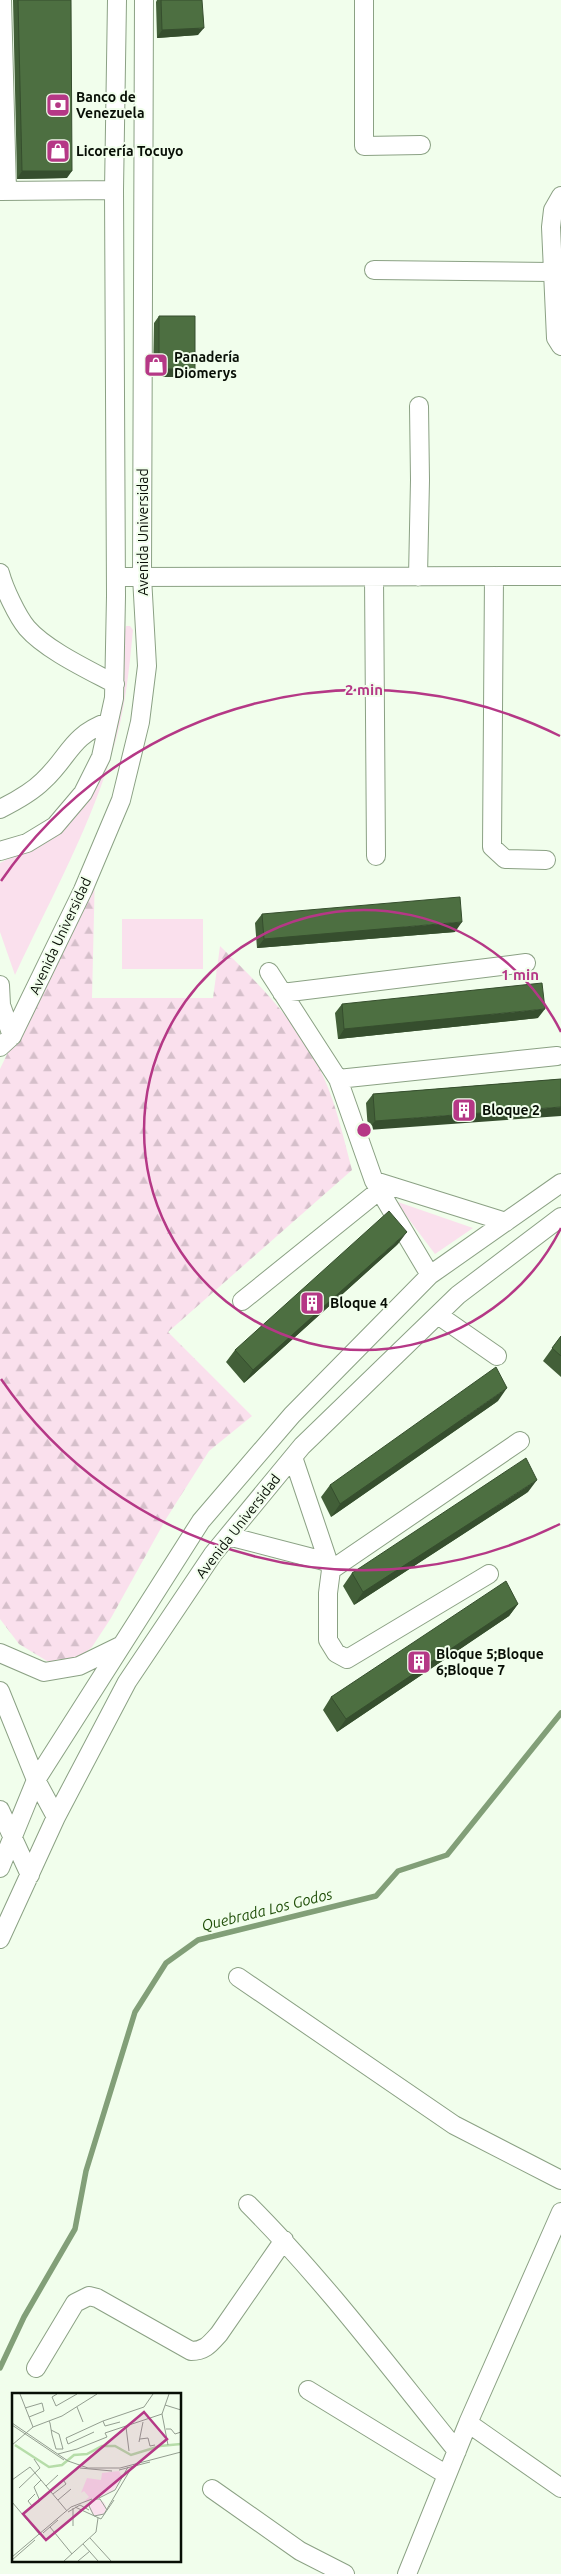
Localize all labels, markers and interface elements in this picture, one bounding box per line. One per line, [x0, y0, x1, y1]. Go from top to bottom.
place label: Banco de Venezuela [76, 89, 145, 121]
bank icon: Banco de Venezuela [45, 92, 71, 118]
shop icon: Licorería Tocuyo [45, 138, 71, 164]
place label: Licorería Tocuyo [76, 143, 183, 159]
place label: Panadería Diomerys [174, 349, 240, 381]
shop icon: Panadería Diomerys [143, 352, 169, 378]
street label: Avenida Universidad [135, 468, 151, 596]
text: 2 min [345, 681, 383, 698]
street label: Avenida Universidad [26, 875, 94, 997]
text: 1 min [501, 966, 539, 983]
building icon: Bloque 2 [451, 1097, 477, 1123]
place label: Bloque 2 [482, 1102, 540, 1118]
centre of rings [355, 1121, 373, 1139]
building icon: Bloque 4 [299, 1290, 325, 1316]
place label: Bloque 4 [330, 1295, 388, 1311]
street label: Avenida Universidad [193, 1471, 283, 1581]
place label: Bloque 5;Bloque 6;Bloque 7 [436, 1646, 544, 1678]
building icon: Bloque 5;Bloque 6;Bloque 7 [406, 1649, 432, 1675]
water label: Quebrada Los Godos [200, 1885, 335, 1935]
inset map [12, 2393, 181, 2562]

